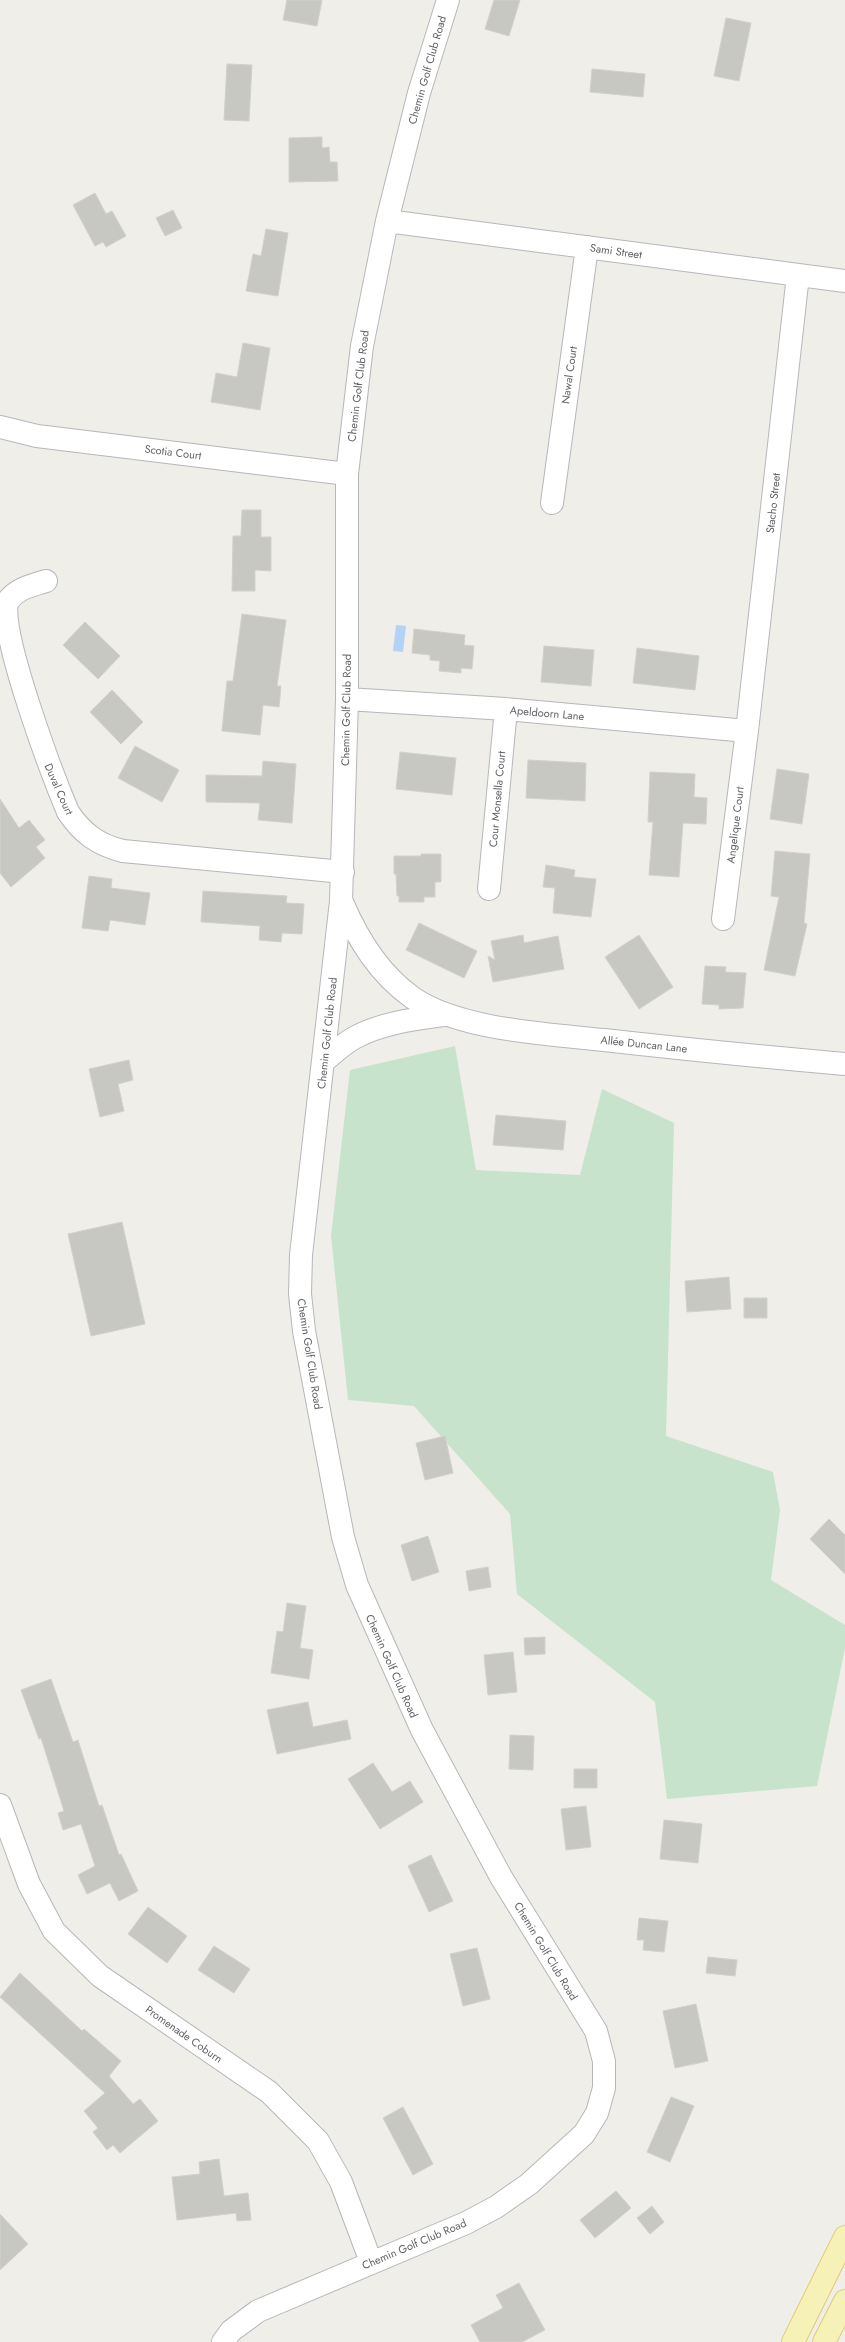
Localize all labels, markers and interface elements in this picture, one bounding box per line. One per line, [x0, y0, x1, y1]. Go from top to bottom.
street label: Chemin Golf Club Road [404, 14, 450, 126]
street label: Sami Street [589, 239, 643, 263]
street label: Chemin Golf Club Road [343, 329, 373, 443]
street label: Nawal Court [557, 345, 581, 405]
street label: Scotia Court [144, 441, 203, 463]
street label: Stacho Street [762, 472, 784, 534]
street label: Chemin Golf Club Road [337, 654, 355, 766]
street label: Apeldoorn Lane [509, 702, 585, 724]
street label: Cour Monsella Court [485, 750, 509, 848]
street label: Duval Court [41, 761, 78, 818]
street label: Angelique Court [722, 785, 748, 864]
street label: Chemin Golf Club Road [313, 976, 341, 1090]
street label: Allée Duncan Lane [600, 1031, 689, 1057]
street label: Chemin Golf Club Road [293, 1297, 327, 1411]
street label: Chemin Golf Club Road [362, 1612, 422, 1720]
street label: Chemin Golf Club Road [510, 1899, 582, 2003]
street label: Promenade Coburn [142, 2001, 226, 2067]
street label: Chemin Golf Club Road [359, 2215, 469, 2273]

